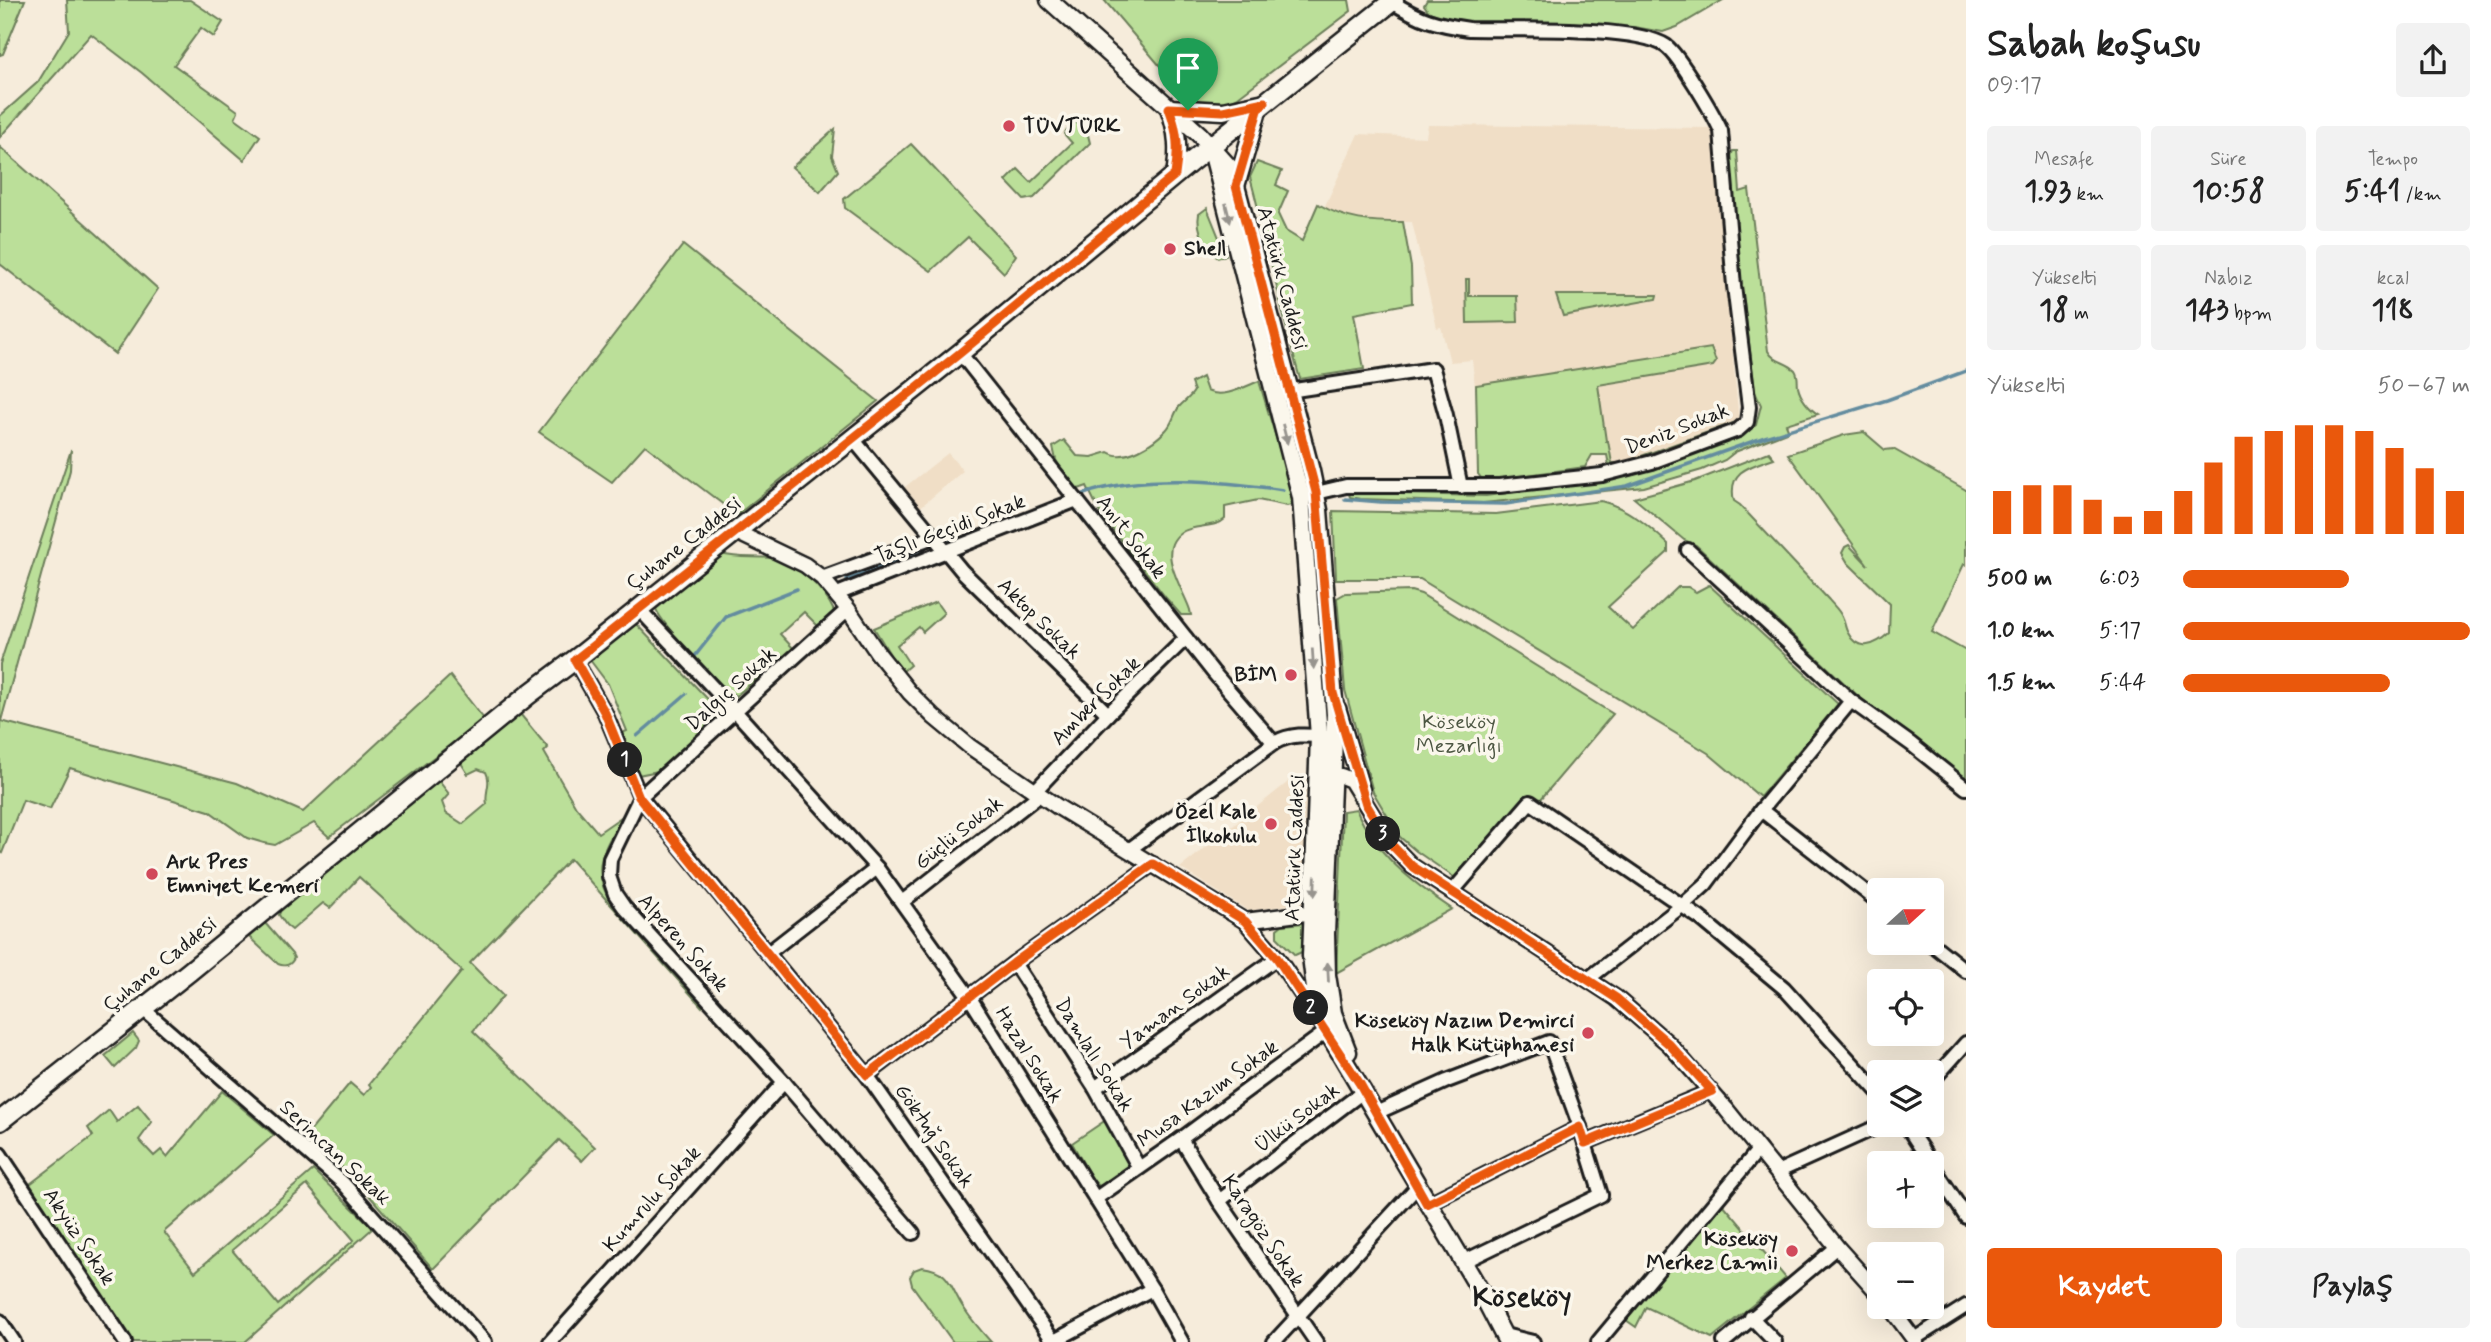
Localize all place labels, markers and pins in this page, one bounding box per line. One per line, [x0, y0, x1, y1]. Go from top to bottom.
pin [1158, 38, 1218, 110]
place label: TÜVTÜRK [1023, 112, 1121, 140]
marker: TÜVTÜRK [1001, 118, 1017, 134]
place label: Shell [1184, 235, 1226, 263]
marker: Shell [1162, 241, 1178, 257]
place label: BİM [1234, 661, 1277, 689]
marker: BİM [1283, 667, 1299, 683]
pin: 1 [608, 742, 642, 778]
place label: Özel Kale İlkokulu [1175, 798, 1257, 850]
marker: Özel Kale İlkokulu [1263, 816, 1279, 832]
pin: 3 [1366, 816, 1400, 852]
place label: Ark Pres Emniyet Kemeri [166, 848, 318, 900]
marker: Ark Pres Emniyet Kemeri [144, 866, 160, 882]
pin: 2 [1294, 990, 1328, 1026]
place label: Köseköy Nazım Demirci Halk Kütüphanesi [1355, 1007, 1574, 1059]
marker: Köseköy Nazım Demirci Halk Kütüphanesi [1580, 1025, 1596, 1041]
place label: Köseköy Merkez Camii [1646, 1225, 1778, 1277]
marker: Köseköy Merkez Camii [1784, 1243, 1800, 1259]

